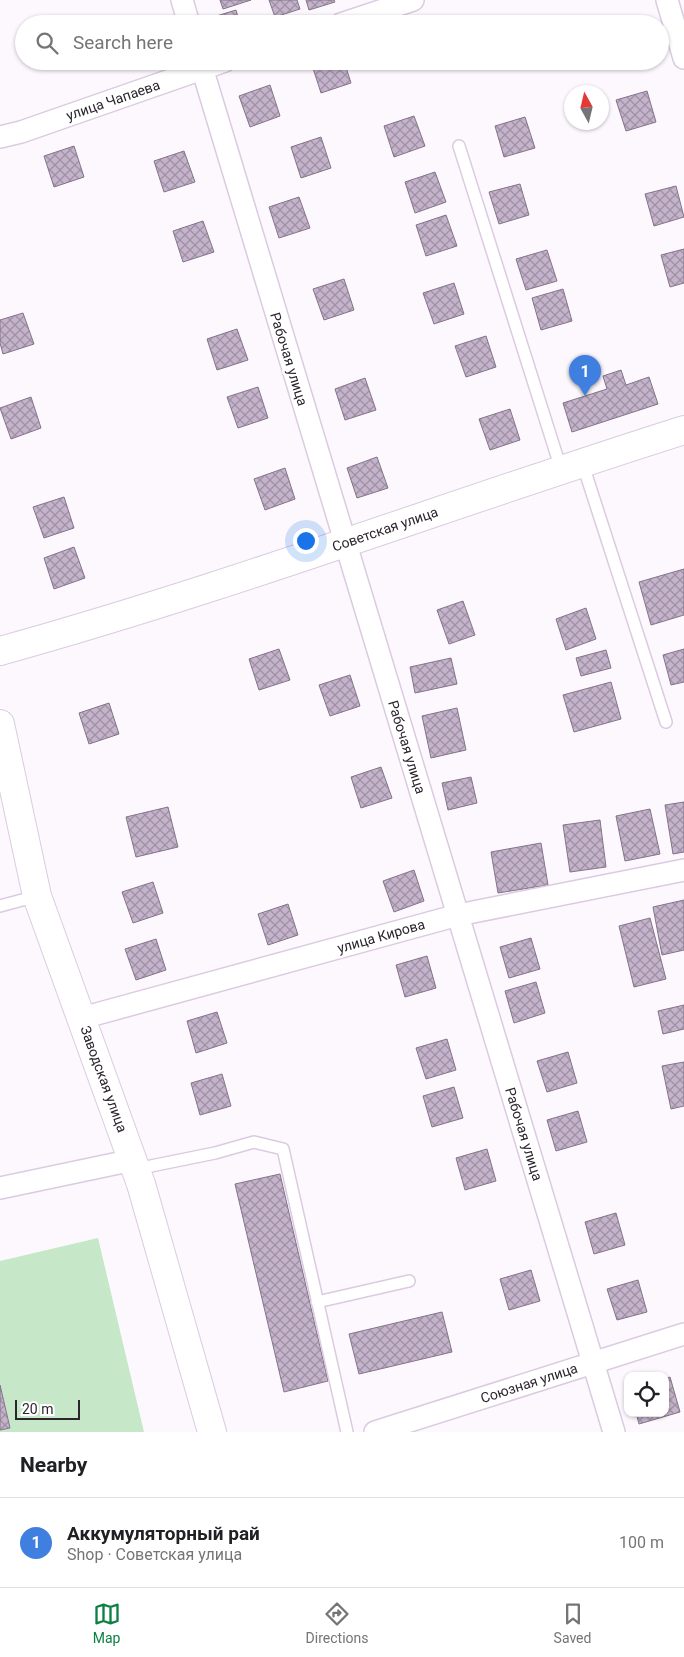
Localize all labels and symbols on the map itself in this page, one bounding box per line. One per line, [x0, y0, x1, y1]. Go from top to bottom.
street label: улица Чапаева [64, 77, 162, 123]
north arrow [564, 85, 609, 130]
street label: Рабочая улица [267, 310, 311, 408]
pin: 1 [569, 355, 601, 396]
street label: Советская улица [330, 503, 440, 555]
your location [293, 528, 319, 554]
street label: Рабочая улица [385, 698, 429, 796]
street label: улица Кирова [335, 916, 427, 956]
street label: Заводская улица [77, 1024, 131, 1134]
street label: Рабочая улица [502, 1085, 546, 1183]
street label: Союзная улица [479, 1360, 579, 1406]
scale bar [15, 1397, 80, 1420]

